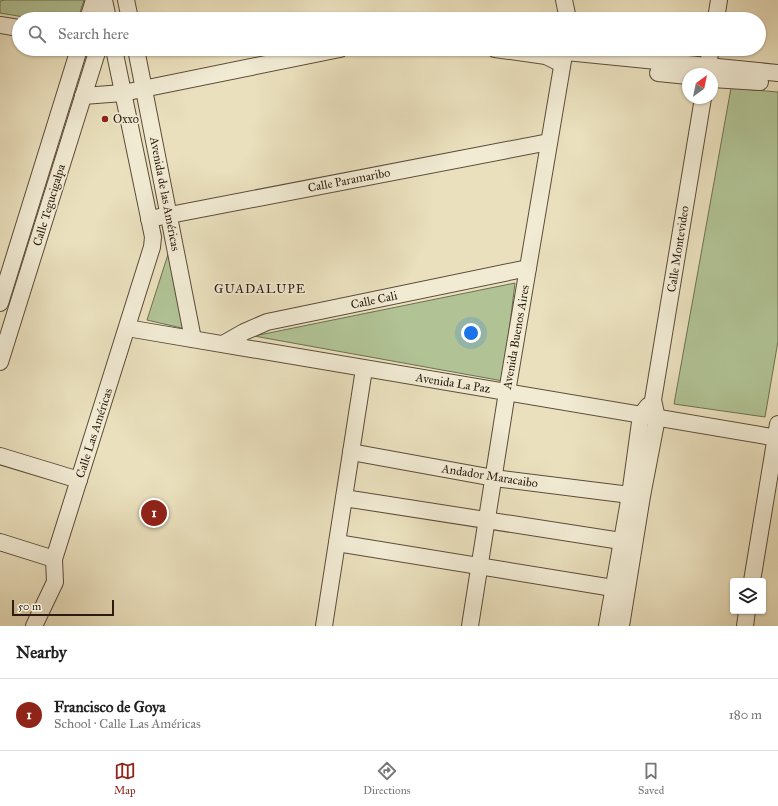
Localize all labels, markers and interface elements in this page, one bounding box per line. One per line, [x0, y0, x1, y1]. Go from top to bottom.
search box [12, 12, 766, 56]
icon: search [26, 23, 48, 45]
text: Search here [58, 25, 129, 43]
north arrow [682, 68, 718, 104]
place label: Oxxo [113, 112, 139, 126]
marker: Oxxo [100, 114, 110, 124]
street label: Avenida de las Américas [147, 135, 183, 252]
street label: Calle Tegucigalpa [30, 161, 69, 248]
street label: Calle Paramaribo [307, 165, 391, 195]
street label: Calle Montevideo [664, 205, 692, 293]
district label: GUADALUPE [214, 281, 306, 297]
street label: Avenida Buenos Aires [500, 284, 532, 391]
street label: Calle Cali [350, 288, 399, 312]
your location [461, 323, 481, 343]
street label: Avenida La Paz [414, 370, 492, 396]
street label: Calle Las Américas [73, 386, 115, 480]
street label: Andador Maracaibo [440, 461, 539, 491]
pin: 1 [141, 498, 167, 528]
map controls [730, 578, 766, 614]
button: layers [730, 578, 766, 614]
scale bar [12, 598, 114, 617]
text: 50 m [18, 600, 41, 613]
text: Nearby [16, 642, 67, 663]
text: Francisco de Goya [54, 698, 166, 716]
text: 1 [26, 707, 32, 723]
text: 180 m [729, 707, 762, 723]
text: School · Calle Las Américas [54, 716, 201, 732]
tab: Map [114, 760, 136, 797]
tab: Directions [363, 760, 411, 797]
tab: Saved [638, 760, 664, 797]

